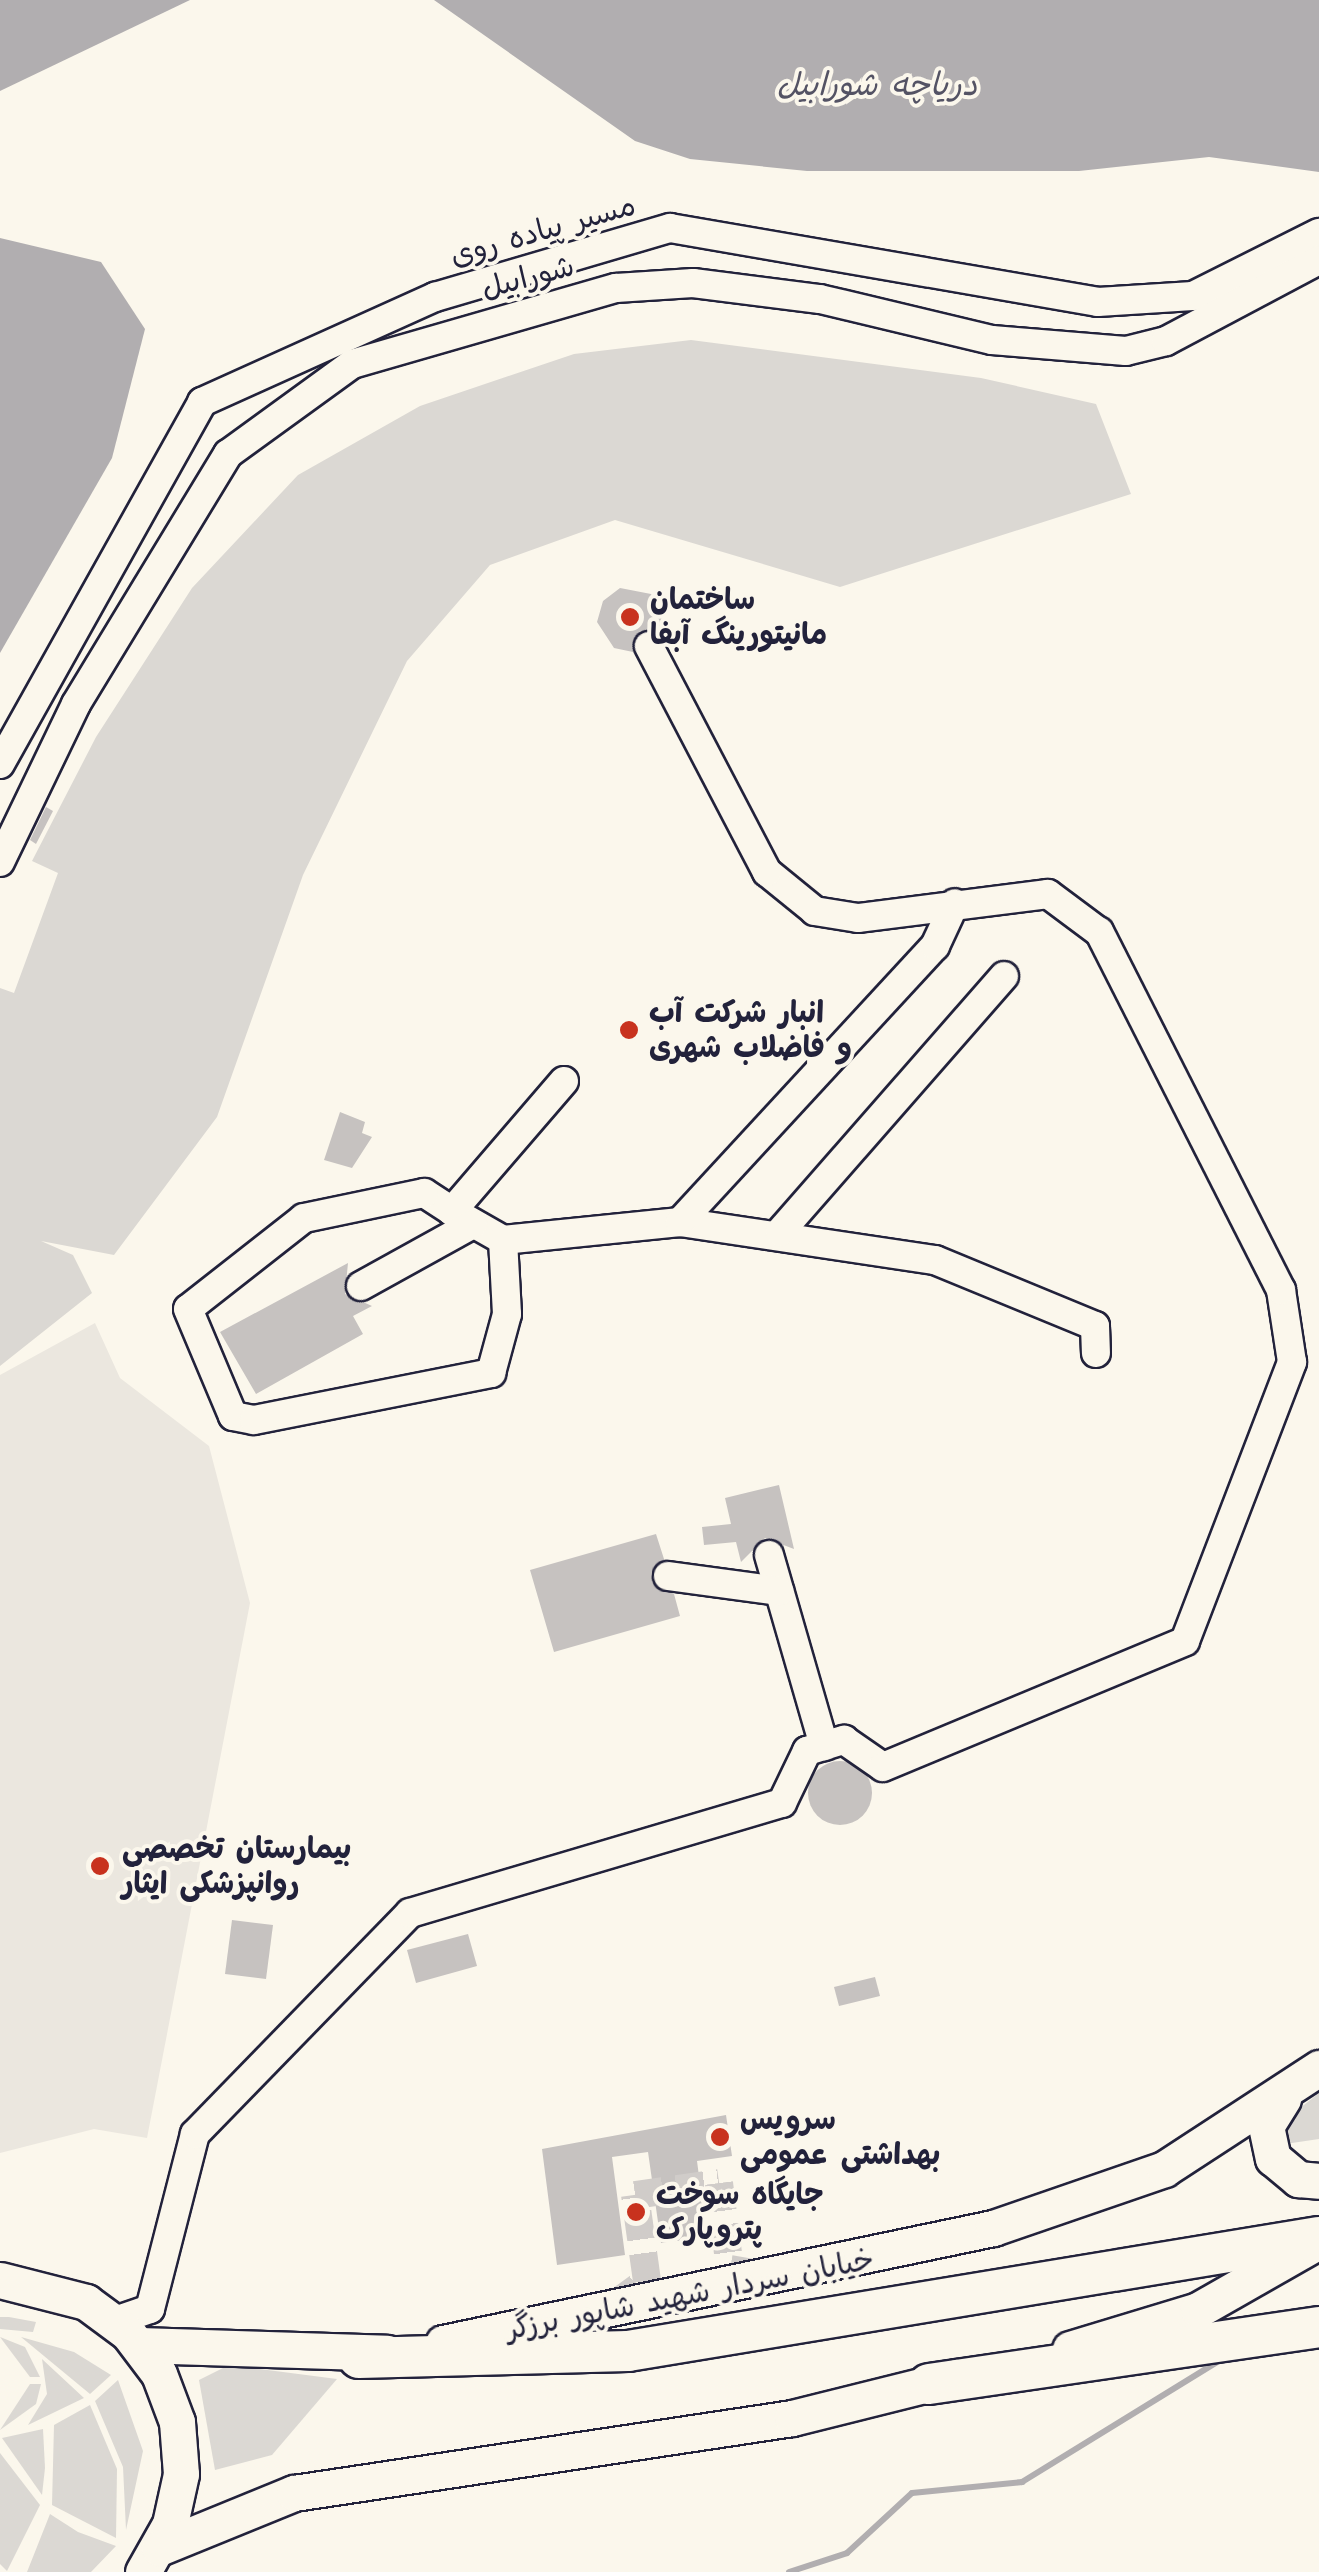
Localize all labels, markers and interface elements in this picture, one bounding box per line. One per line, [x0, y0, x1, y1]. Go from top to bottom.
water label: دریاچه شورابیل [776, 67, 978, 105]
street label: مسیر پیاده روی [446, 187, 640, 275]
street label: شورابیل [478, 248, 578, 308]
place label: ساختمان مانیتورینگ آبفا [650, 582, 827, 652]
marker: ساختمان مانیتورینگ آبفا [619, 606, 641, 628]
place label: انبار شرکت آب و فاضلاب شهری [649, 995, 852, 1066]
marker: انبار شرکت آب و فاضلاب شهری [618, 1019, 640, 1041]
place label: بیمارستان تخصصی روانپزشکی ایثار [122, 1831, 351, 1902]
marker: بیمارستان تخصصی روانپزشکی ایثار [87, 1853, 113, 1879]
place label: سرویس بهداشتی عمومی [740, 2102, 941, 2172]
marker: سرویس بهداشتی عمومی [709, 2126, 731, 2148]
place label: جایگاه سوخت پتروپارک [656, 2177, 824, 2248]
marker: جایگاه سوخت پتروپارک [625, 2201, 647, 2223]
street label: خیابان سردار شهید شاپور برزگر [503, 2242, 877, 2348]

